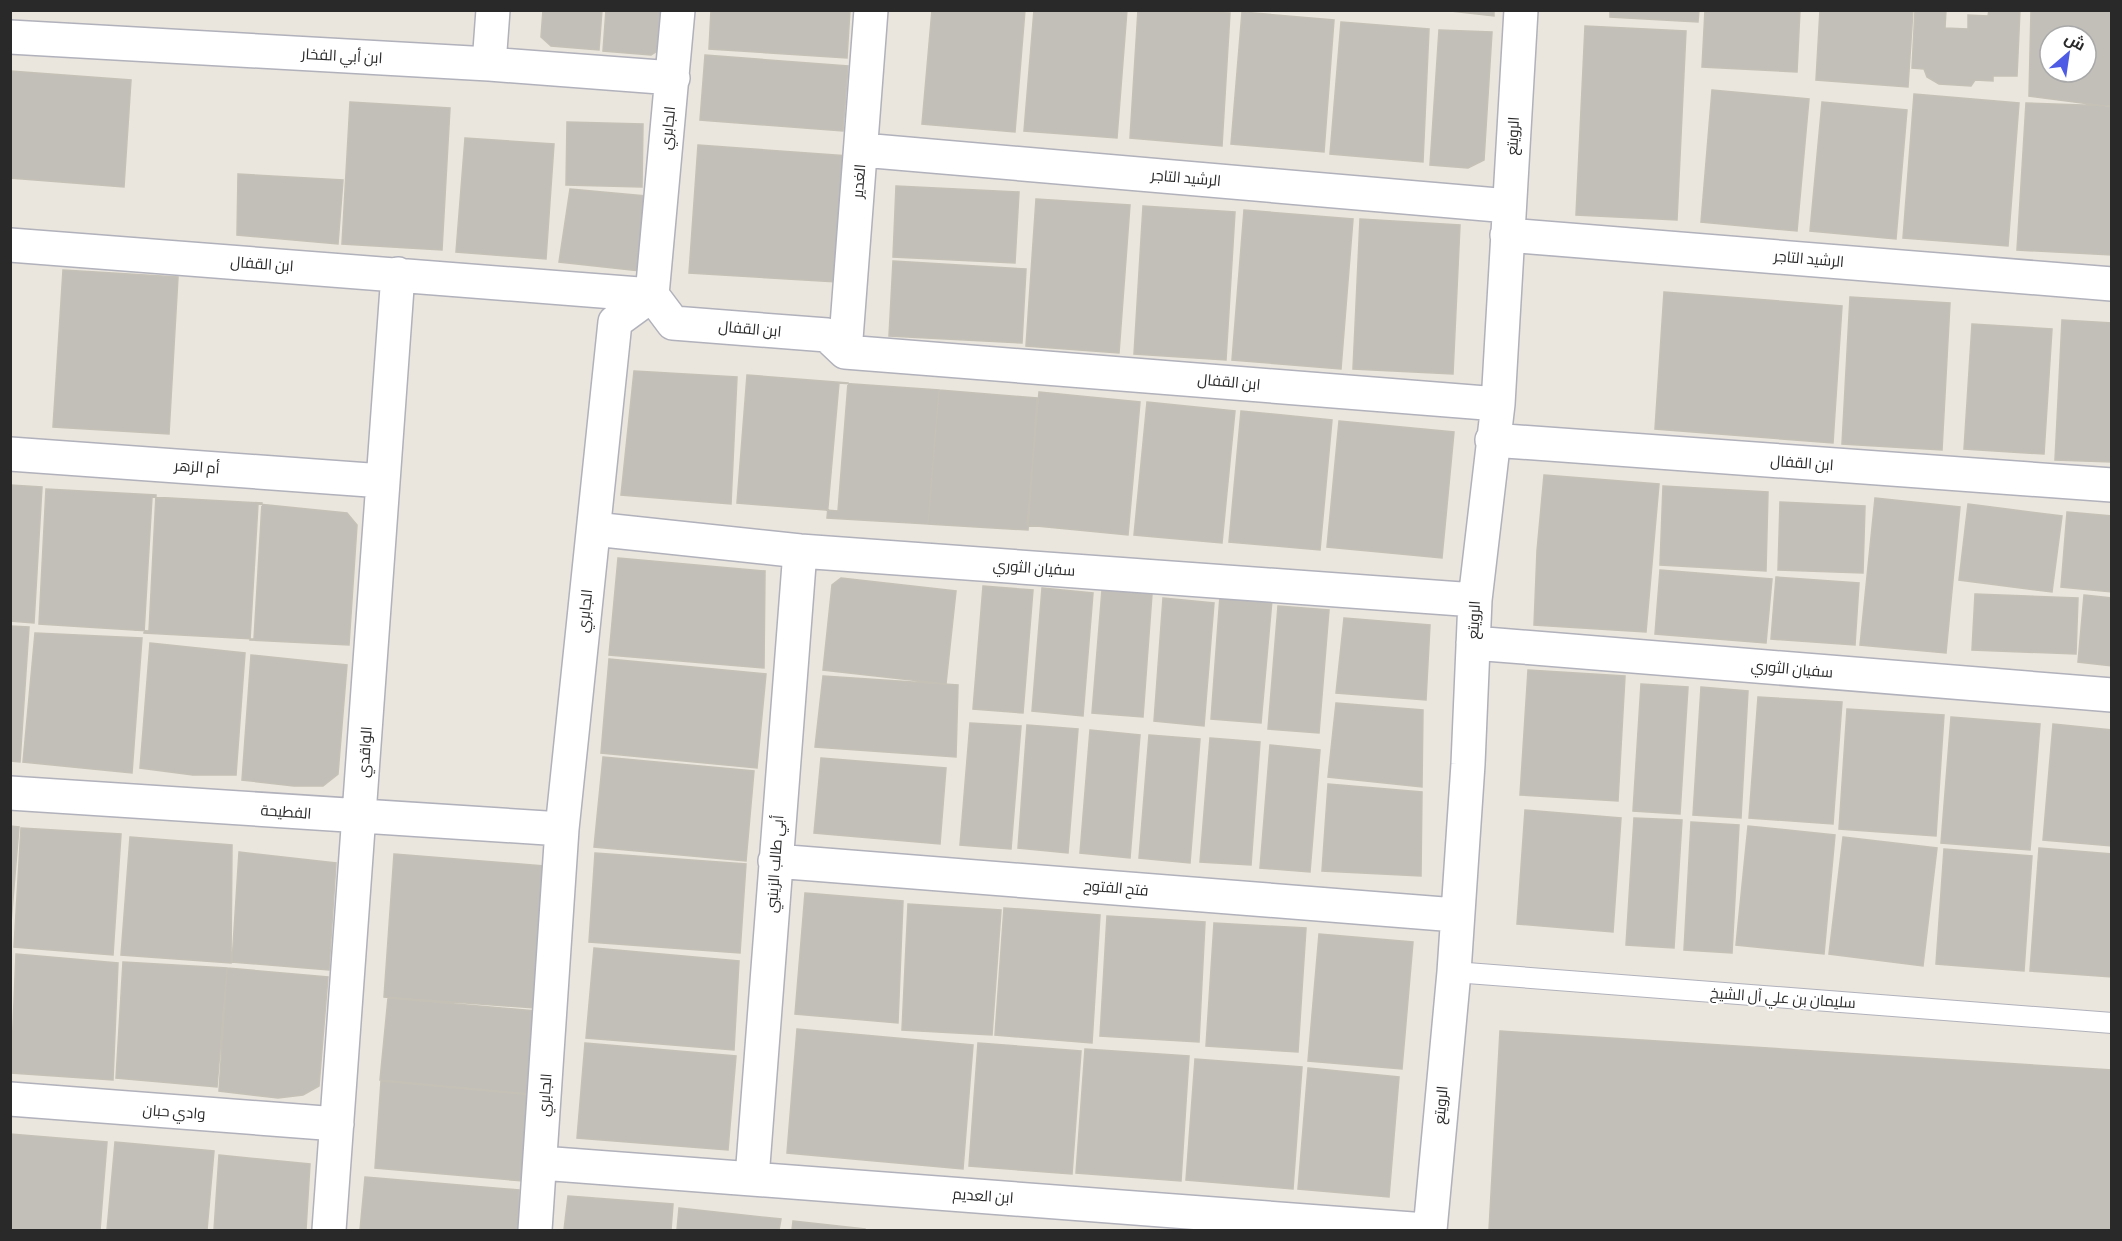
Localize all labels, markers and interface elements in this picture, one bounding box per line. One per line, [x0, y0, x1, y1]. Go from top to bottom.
north arrow [2038, 24, 2098, 84]
text: ش [2061, 27, 2089, 55]
street label: ابن أبي الفخار [300, 44, 383, 70]
street label: الجابري [656, 105, 682, 151]
street label: الرويتع [1502, 116, 1525, 156]
street label: الغدير [847, 163, 869, 200]
street label: الرشيد التاجر [1149, 165, 1222, 190]
street label: الرشيد التاجر [1772, 246, 1845, 271]
street label: ابن القفال [230, 252, 294, 276]
street label: ابن القفال [718, 316, 782, 342]
street label: ابن القفال [1197, 369, 1261, 395]
street label: ابن القفال [1770, 451, 1834, 475]
street label: أم الزهر [173, 455, 220, 479]
street label: سفيان الثوري [992, 555, 1076, 583]
street label: الجابري [573, 588, 599, 634]
street label: الرويتع [1463, 600, 1486, 640]
street label: سفيان الثوري [1750, 655, 1834, 685]
street label: الواقدي [353, 726, 379, 778]
street label: الفطيحة [260, 800, 312, 822]
street label: أبي طالب الزينبي [762, 814, 790, 914]
street label: فتح الفتوح [1082, 875, 1149, 902]
street label: سليمان بن علي آل الشيخ [1709, 983, 1857, 1015]
street label: الجابري [534, 1073, 558, 1118]
street label: الرويتع [1429, 1085, 1454, 1125]
street label: وادي حبان [142, 1100, 206, 1126]
street label: ابن العديم [952, 1184, 1014, 1208]

